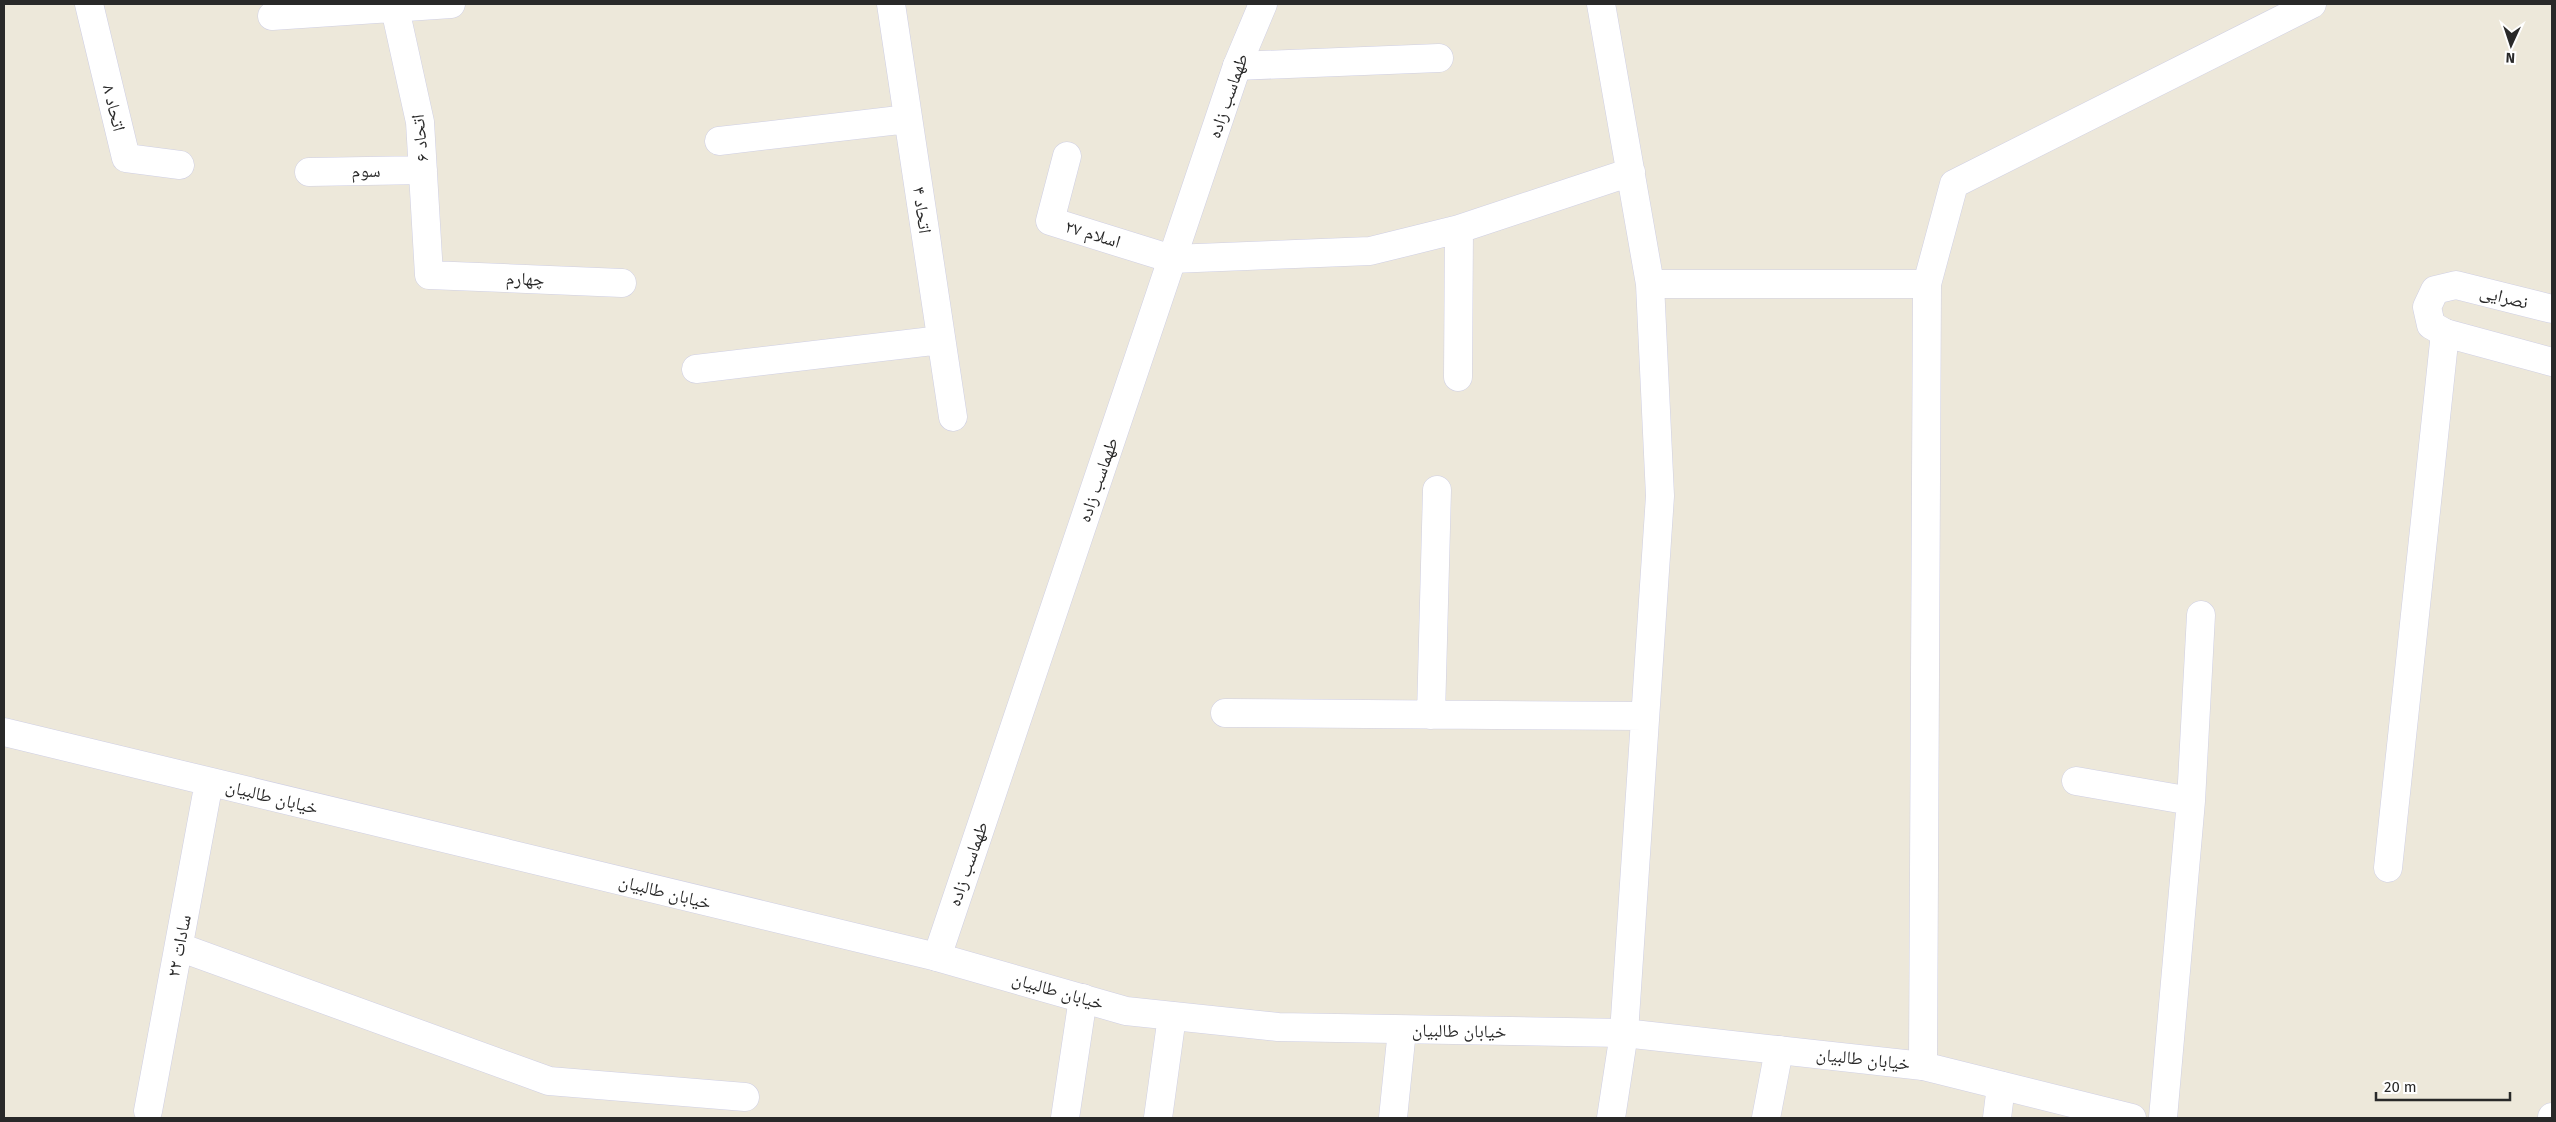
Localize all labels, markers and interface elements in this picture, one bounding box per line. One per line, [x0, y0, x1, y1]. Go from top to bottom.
north arrow [2486, 20, 2536, 70]
text: N [2505, 49, 2515, 66]
street label: طهماسب زاده [1203, 51, 1253, 141]
street label: اتحاد ۸ [98, 82, 130, 134]
street label: اتحاد ۶ [407, 113, 433, 163]
street label: سوم [351, 160, 381, 183]
street label: اتحاد ۴ [908, 185, 936, 235]
street label: اسلام ۲۷ [1062, 215, 1123, 254]
street label: چهارم [505, 267, 545, 292]
street label: نصرایی [2478, 280, 2530, 314]
street label: طهماسب زاده [1073, 435, 1123, 525]
street label: خیابان طالبیان [224, 775, 320, 819]
street label: طهماسب زاده [943, 819, 993, 909]
street label: خیابان طالبیان [617, 870, 713, 914]
street label: سادات ۲۲ [162, 913, 196, 979]
street label: خیابان طالبیان [1010, 967, 1106, 1015]
street label: خیابان طالبیان [1412, 1019, 1506, 1043]
street label: خیابان طالبیان [1815, 1043, 1911, 1075]
scale bar [2376, 1070, 2510, 1102]
text: 20 m [2384, 1078, 2417, 1096]

